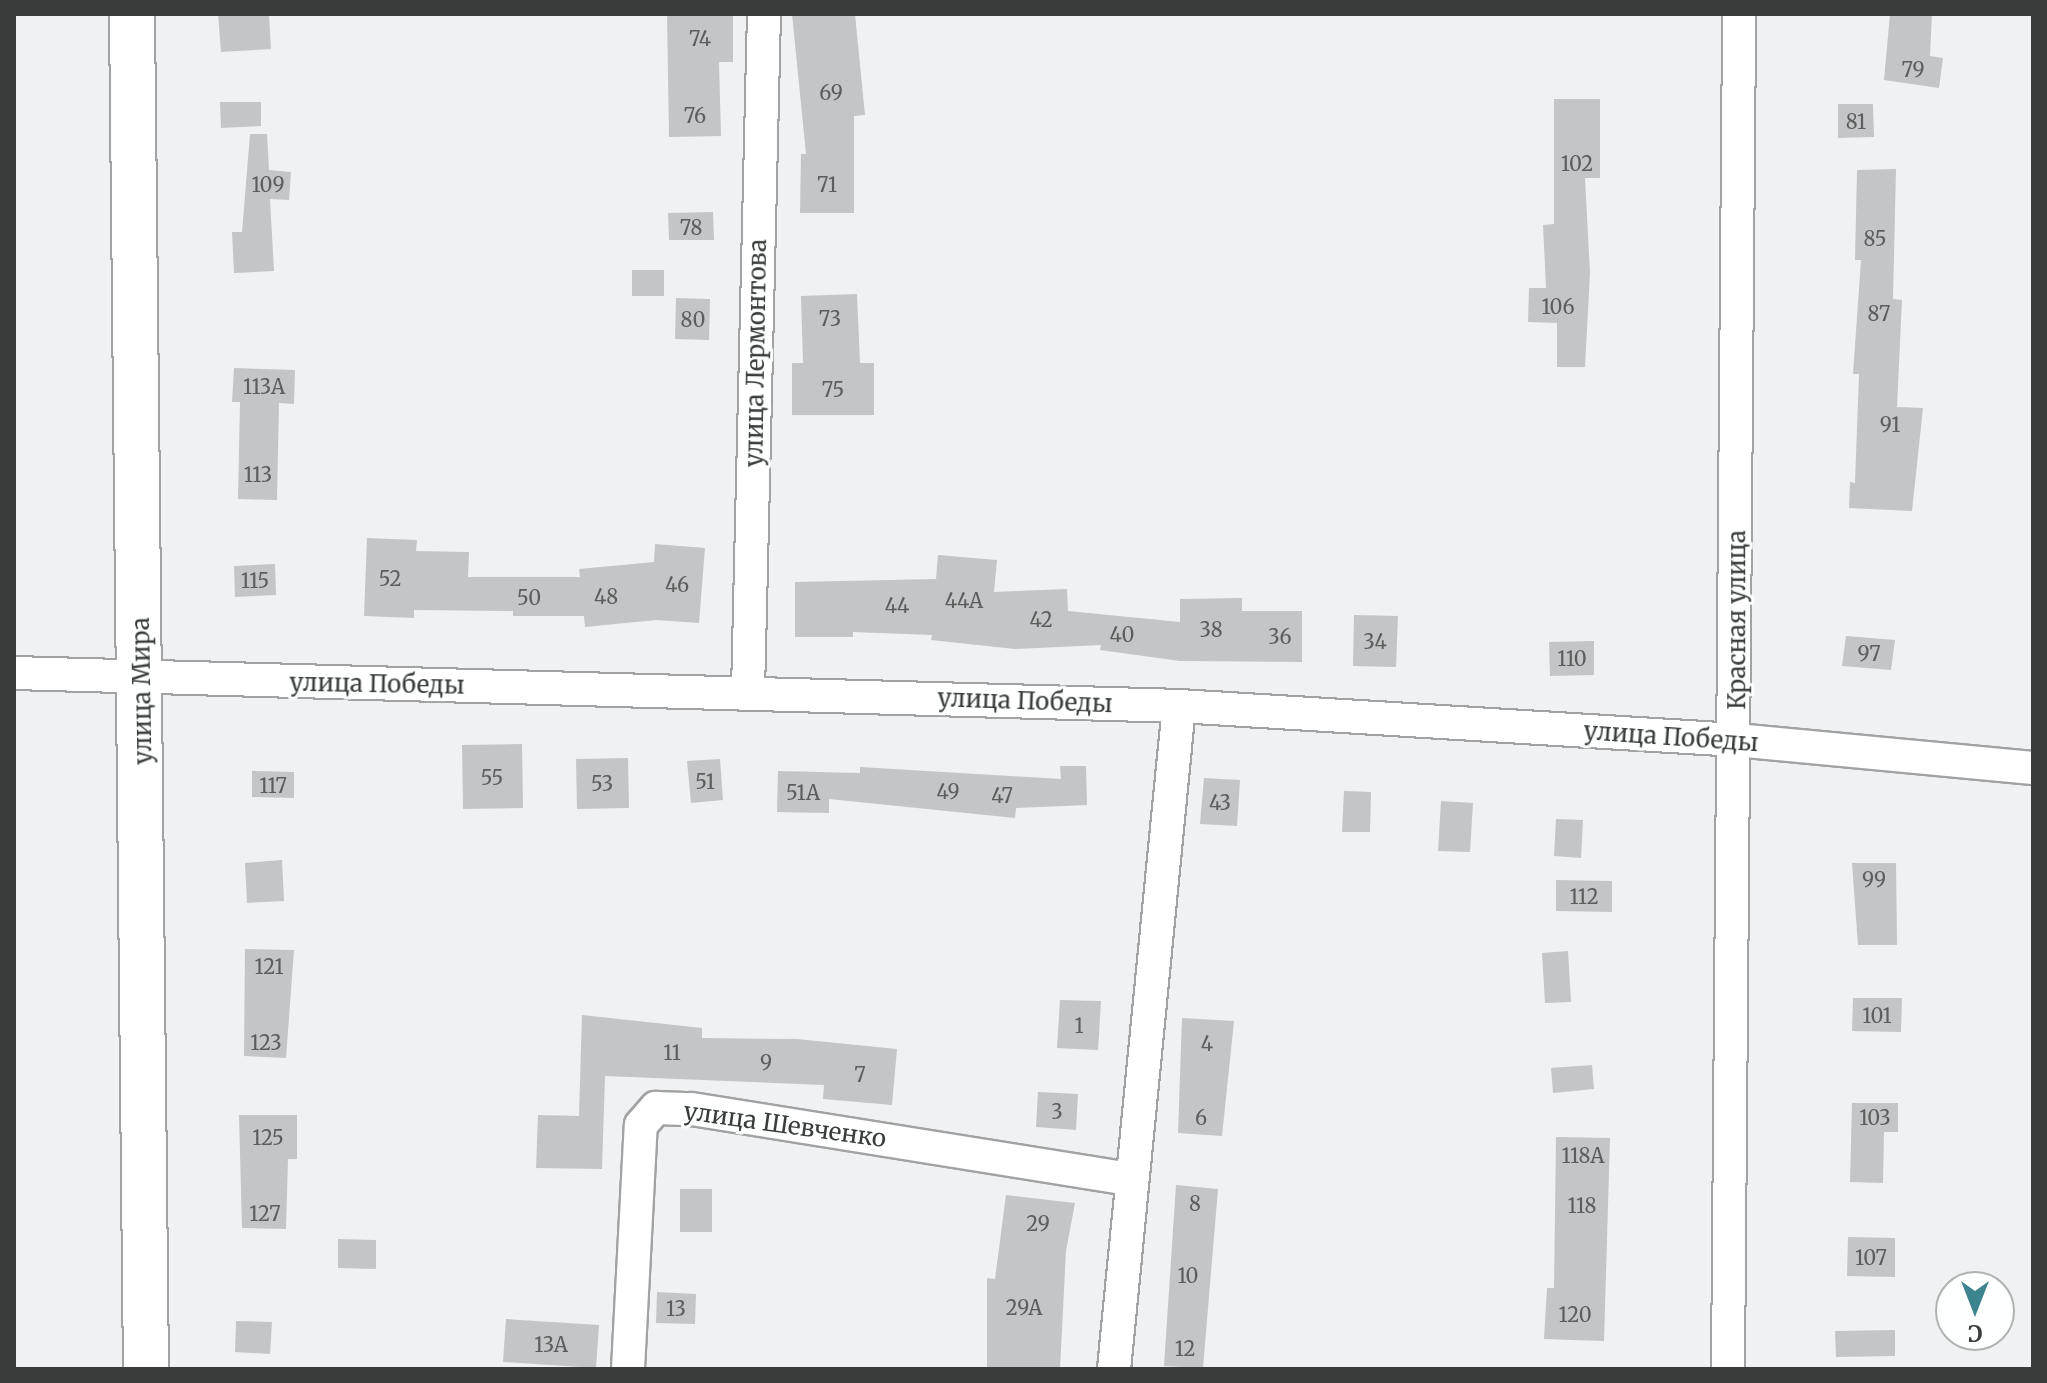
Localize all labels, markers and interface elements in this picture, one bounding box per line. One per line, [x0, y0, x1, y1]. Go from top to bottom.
house number: 74 [689, 26, 711, 50]
house number: 79 [1901, 57, 1925, 81]
house number: 69 [819, 80, 843, 104]
house number: 76 [684, 103, 706, 127]
house number: 81 [1846, 109, 1866, 133]
house number: 102 [1561, 151, 1593, 175]
house number: 109 [251, 172, 285, 196]
house number: 71 [817, 172, 837, 196]
house number: 78 [680, 215, 702, 239]
house number: 85 [1864, 226, 1886, 250]
street label: улица Лермонтова [740, 239, 772, 467]
house number: 106 [1541, 294, 1575, 318]
house number: 87 [1868, 301, 1890, 325]
house number: 73 [819, 306, 841, 330]
house number: 80 [681, 307, 705, 331]
house number: 113А [243, 374, 285, 398]
house number: 75 [822, 377, 844, 401]
house number: 91 [1880, 412, 1900, 436]
house number: 113 [244, 462, 272, 486]
street label: Красная улица [1723, 530, 1751, 710]
house number: 52 [379, 566, 401, 590]
house number: 115 [241, 568, 269, 592]
house number: 46 [665, 572, 689, 596]
house number: 48 [594, 584, 618, 608]
house number: 50 [517, 585, 541, 609]
house number: 44А [945, 588, 983, 612]
house number: 44 [885, 593, 909, 617]
house number: 42 [1029, 607, 1053, 631]
street label: улица Мира [126, 617, 158, 765]
house number: 38 [1199, 617, 1223, 641]
house number: 40 [1110, 622, 1134, 646]
house number: 36 [1268, 624, 1292, 648]
house number: 34 [1363, 629, 1387, 653]
house number: 97 [1857, 641, 1881, 665]
house number: 110 [1557, 646, 1587, 670]
street label: улица Победы [289, 668, 465, 700]
street label: улица Победы [937, 684, 1113, 718]
street label: улица Победы [1583, 717, 1759, 757]
house number: 55 [481, 765, 503, 789]
house number: 51 [695, 769, 715, 793]
house number: 53 [591, 771, 613, 795]
house number: 117 [259, 773, 287, 797]
house number: 49 [936, 779, 960, 803]
house number: 51А [786, 780, 820, 804]
house number: 47 [991, 783, 1013, 807]
house number: 43 [1209, 790, 1231, 814]
house number: 99 [1862, 867, 1886, 891]
house number: 112 [1569, 884, 1599, 908]
house number: 121 [254, 954, 284, 978]
house number: 101 [1862, 1003, 1892, 1027]
house number: 1 [1074, 1013, 1084, 1037]
house number: 123 [250, 1030, 282, 1054]
house number: 4 [1201, 1031, 1213, 1055]
house number: 11 [663, 1040, 681, 1064]
house number: 9 [760, 1050, 772, 1074]
house number: 7 [854, 1062, 866, 1086]
street label: улица Шевченко [682, 1097, 888, 1153]
house number: 3 [1051, 1099, 1063, 1123]
house number: 6 [1195, 1105, 1207, 1129]
house number: 103 [1859, 1105, 1891, 1129]
house number: 125 [252, 1125, 284, 1149]
house number: 118А [1562, 1143, 1604, 1167]
house number: 8 [1189, 1191, 1201, 1215]
house number: 118 [1568, 1193, 1596, 1217]
house number: 127 [249, 1201, 281, 1225]
house number: 29 [1026, 1211, 1050, 1235]
house number: 107 [1855, 1245, 1887, 1269]
house number: 10 [1177, 1263, 1199, 1287]
north arrow [1935, 1271, 2015, 1351]
house number: 29А [1006, 1295, 1042, 1319]
house number: 13 [666, 1296, 686, 1320]
house number: 120 [1558, 1302, 1592, 1326]
text: С [1968, 1319, 1982, 1347]
house number: 13А [534, 1332, 568, 1356]
house number: 12 [1175, 1336, 1195, 1360]

